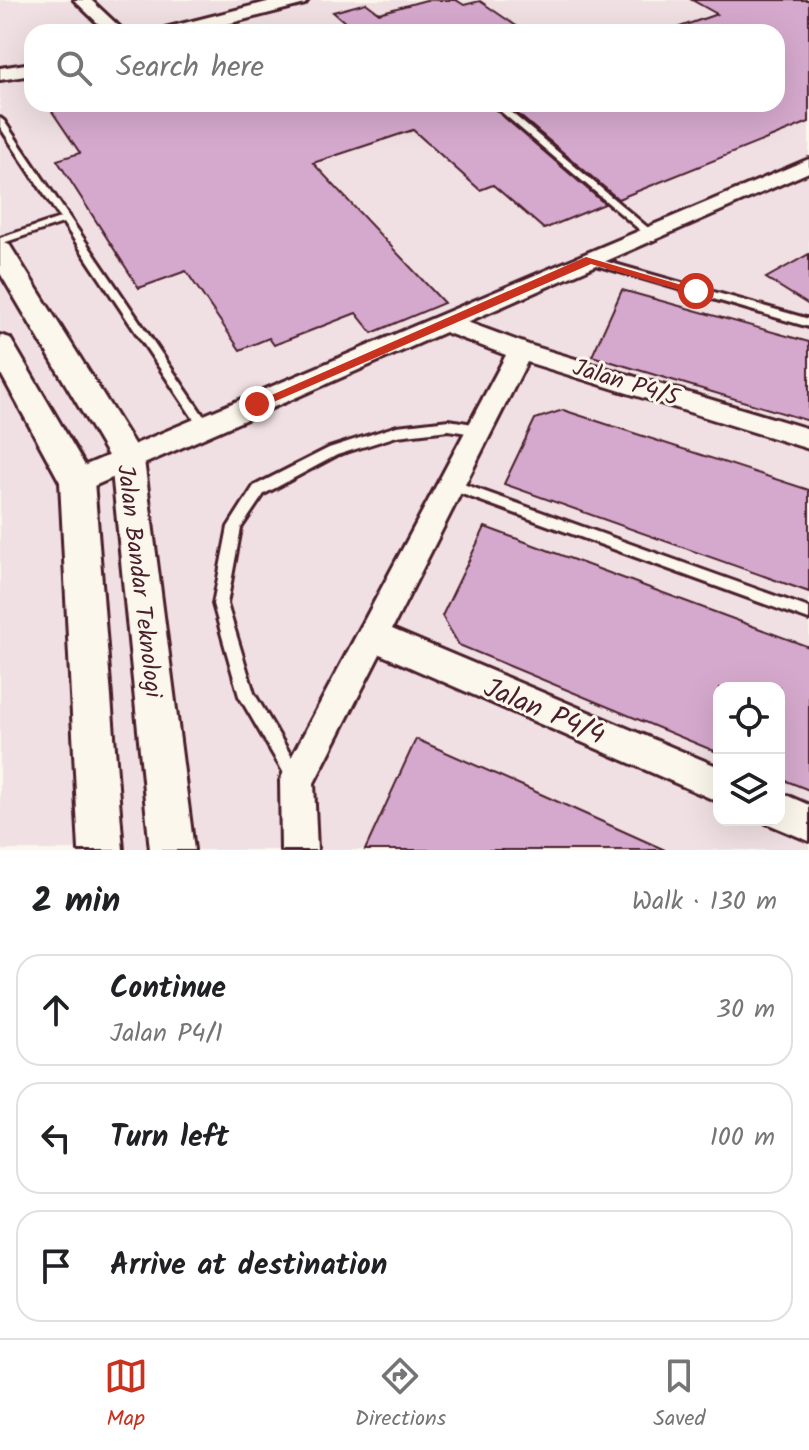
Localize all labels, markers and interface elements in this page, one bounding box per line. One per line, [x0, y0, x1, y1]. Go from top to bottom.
search box [24, 24, 785, 112]
text: Search here [116, 44, 264, 92]
icon: search [52, 46, 96, 90]
route start [678, 273, 714, 309]
street label: Jalan P4/5 [567, 349, 686, 419]
route end [239, 386, 275, 422]
street label: Jalan Bandar Teknologi [105, 462, 172, 701]
street label: Jalan P4/4 [476, 667, 612, 758]
map controls [713, 682, 785, 826]
button: locate [713, 682, 785, 754]
button: layers [713, 754, 785, 826]
text: 2 min [32, 875, 120, 929]
text: Walk · 130 m [632, 881, 777, 923]
text: Continue [110, 965, 226, 1013]
icon: ahead [34, 988, 78, 1032]
text: 30 m [716, 989, 775, 1031]
text: Jalan P4/1 [110, 1013, 223, 1055]
text: Turn left [110, 1114, 229, 1162]
icon: left [34, 1116, 78, 1160]
text: 100 m [710, 1117, 775, 1159]
text: Arrive at destination [110, 1242, 387, 1290]
icon: arrive [34, 1244, 78, 1288]
tab: Map [104, 1354, 148, 1437]
tab: Directions [355, 1354, 446, 1437]
tab: Saved [653, 1354, 705, 1437]

